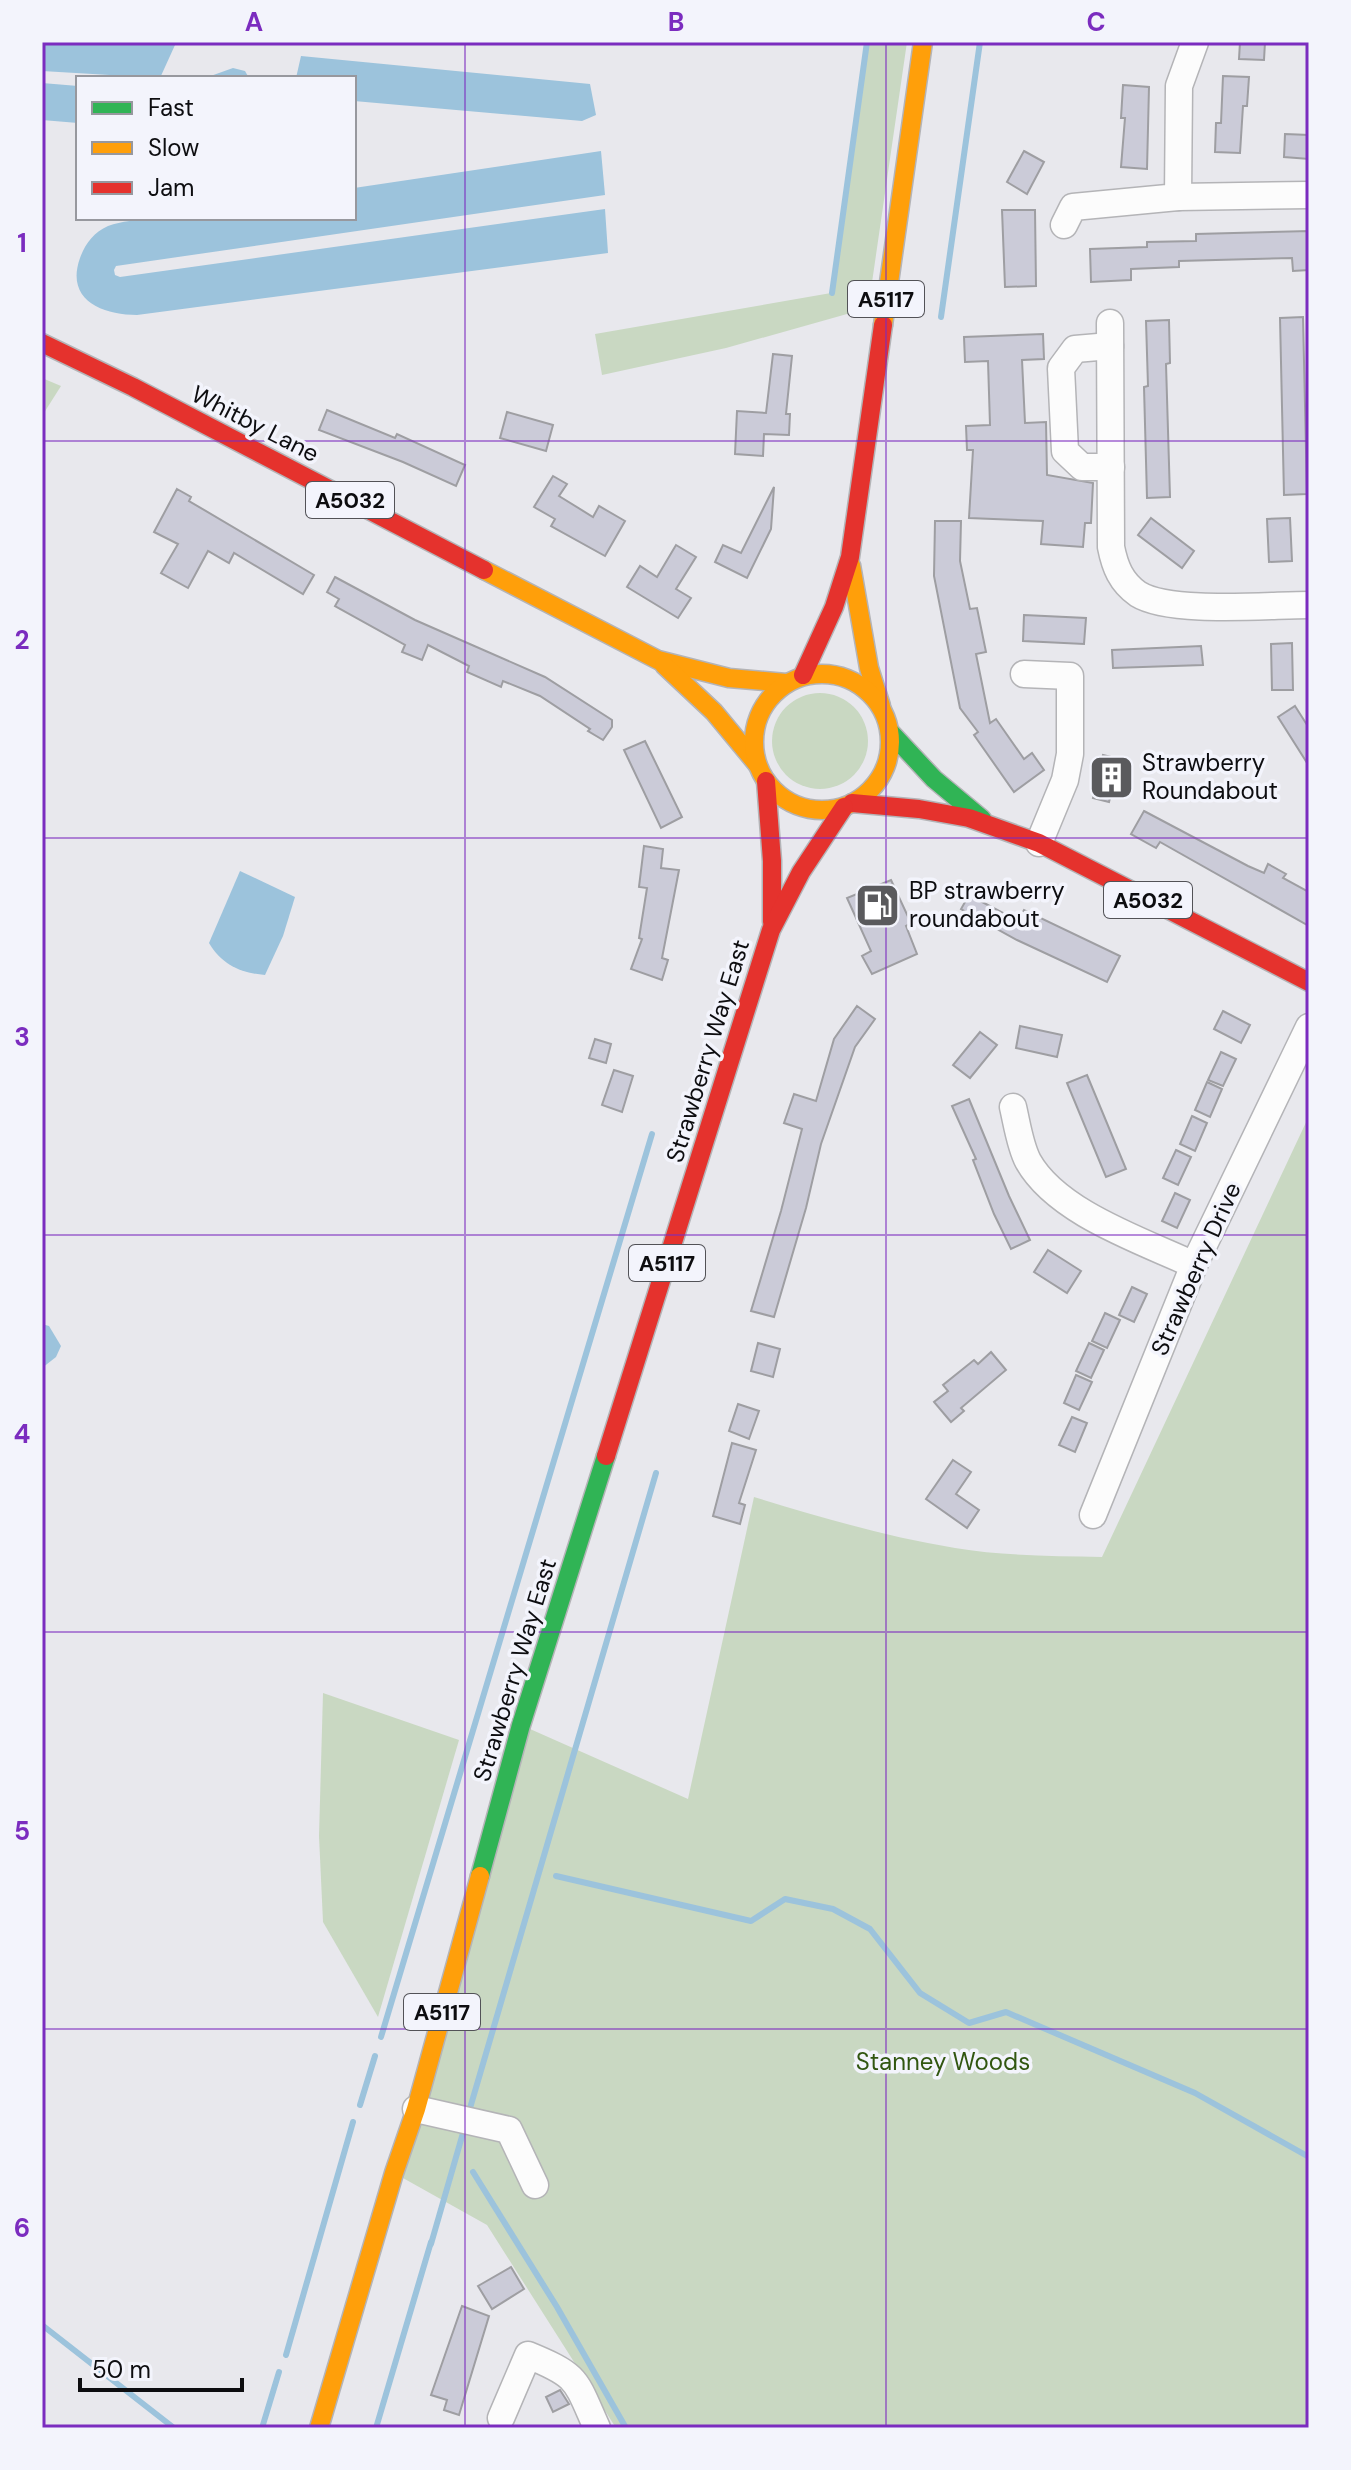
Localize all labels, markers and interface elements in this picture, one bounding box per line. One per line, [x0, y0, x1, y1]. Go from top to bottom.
text: A [245, 5, 263, 39]
text: B [668, 5, 684, 39]
text: C [1086, 5, 1106, 39]
legend [76, 76, 356, 220]
text: Fast [148, 92, 194, 123]
text: Slow [148, 132, 199, 163]
text: Jam [148, 172, 194, 203]
text: 1 [17, 226, 27, 260]
road number: A5117 [848, 281, 924, 317]
street label: Whitby Lane [186, 378, 324, 469]
road number: A5032 [306, 482, 394, 518]
text: 2 [14, 623, 30, 657]
place label: Strawberry Roundabout [1142, 747, 1278, 806]
building icon: Strawberry Roundabout [1087, 753, 1135, 801]
place label: BP strawberry roundabout [909, 875, 1064, 934]
fuel station icon: BP strawberry roundabout [854, 881, 902, 929]
road number: A5032 [1104, 882, 1192, 918]
street label: Strawberry Way East [659, 936, 756, 1166]
text: 3 [14, 1020, 30, 1054]
street label: Strawberry Drive [1143, 1177, 1248, 1360]
road number: A5117 [629, 1245, 705, 1281]
text: 4 [14, 1417, 30, 1451]
street label: Strawberry Way East [466, 1555, 563, 1785]
text: 5 [14, 1814, 30, 1848]
road number: A5117 [404, 1994, 480, 2030]
park label: Stanney Woods [856, 2046, 1030, 2077]
text: 6 [14, 2211, 30, 2245]
scale bar [80, 2342, 242, 2392]
text: 50 m [92, 2354, 151, 2385]

